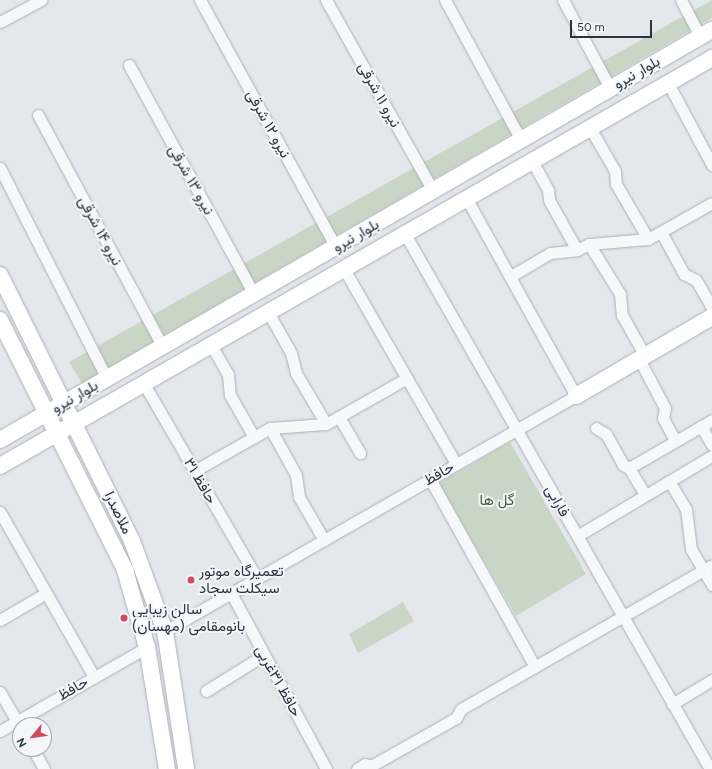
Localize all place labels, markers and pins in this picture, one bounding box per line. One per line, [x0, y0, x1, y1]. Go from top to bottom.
place label: تعمیرگاه موتور سیکلت سجاد [199, 562, 283, 597]
marker: تعمیرگاه موتور سیکلت سجاد [186, 575, 196, 585]
place label: سالن زیبایی بانومقامی (مهسان) [132, 600, 245, 635]
marker: سالن زیبایی بانومقامی (مهسان) [119, 613, 129, 623]

